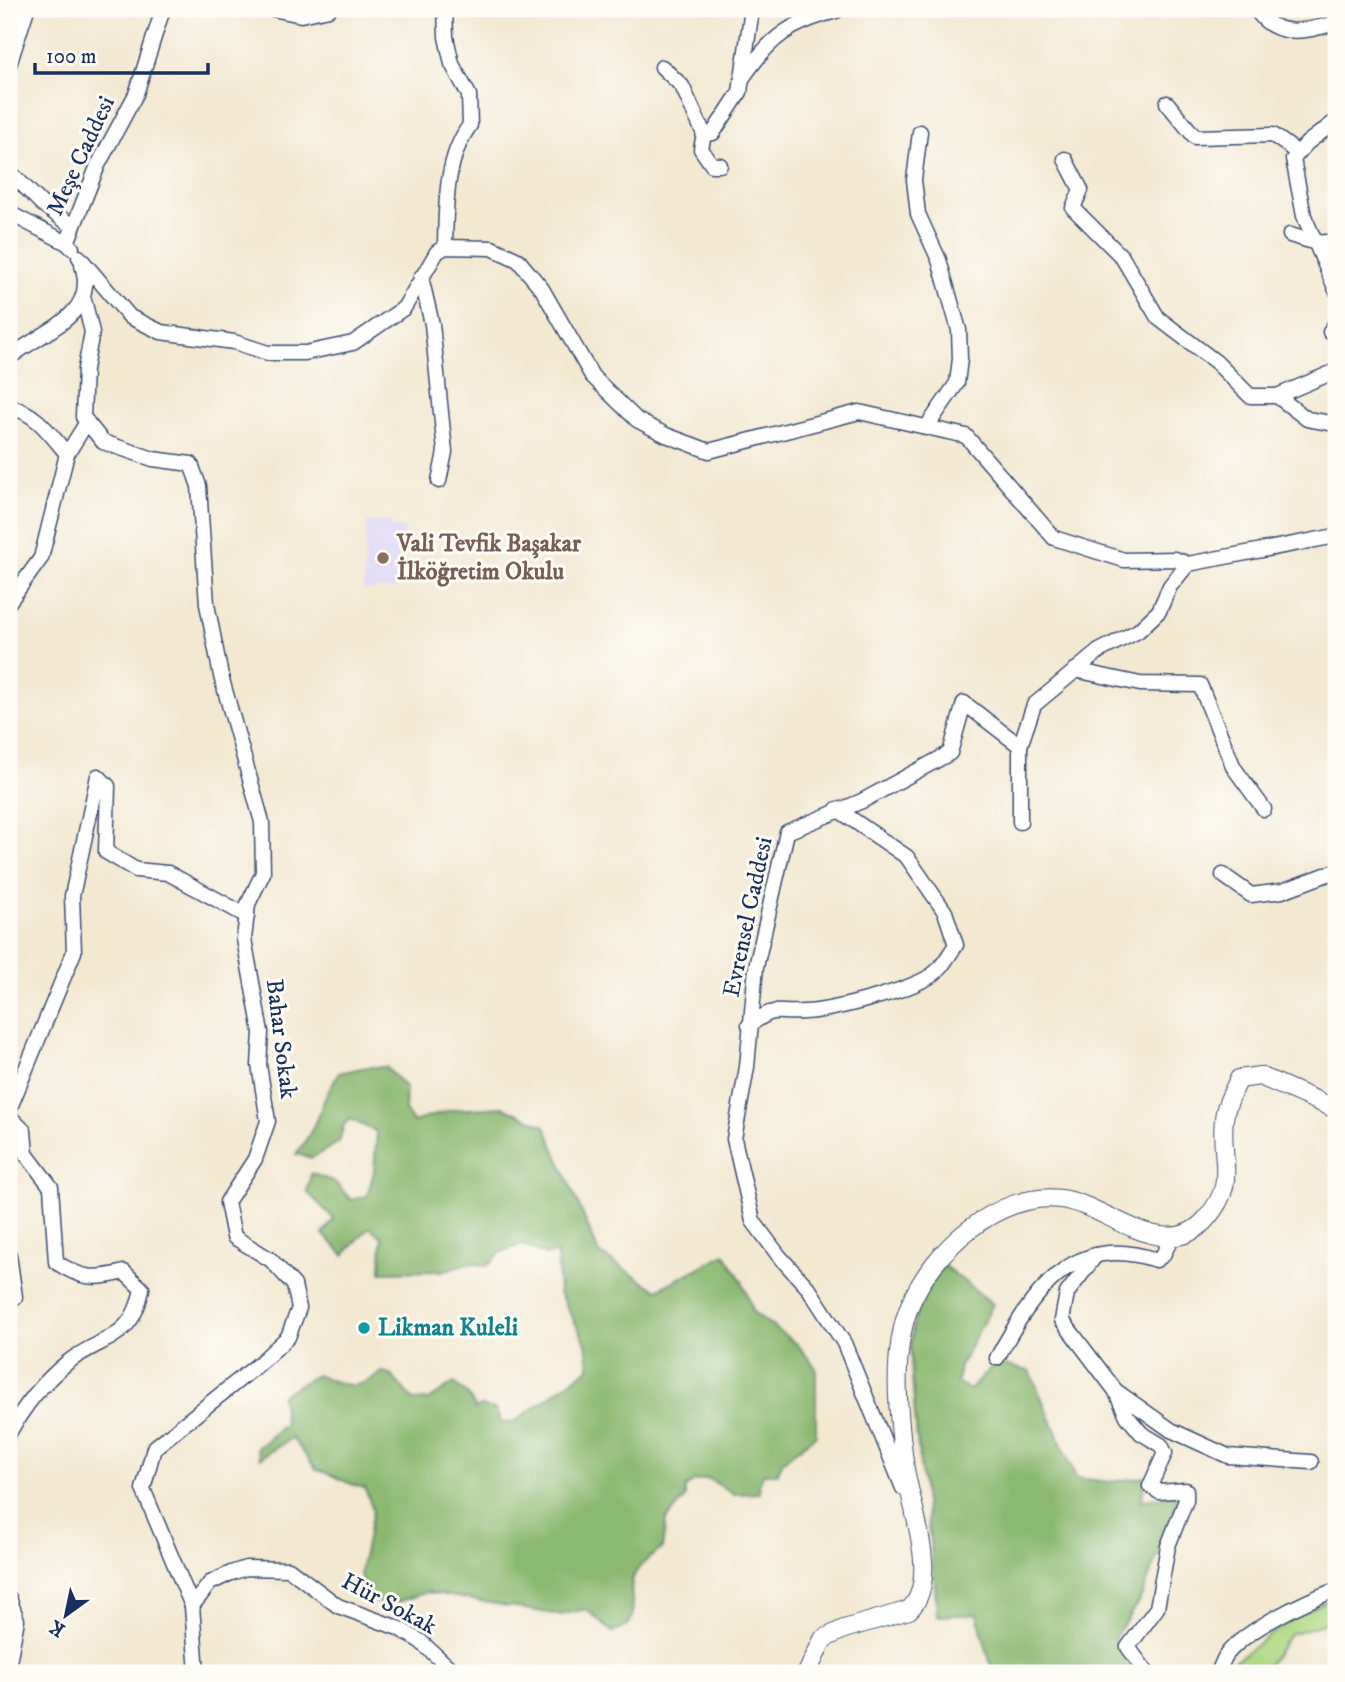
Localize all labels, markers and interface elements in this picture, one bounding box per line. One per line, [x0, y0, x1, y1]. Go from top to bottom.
scale bar [35, 32, 208, 76]
text: 100 m [46, 44, 97, 70]
street label: Meşe Caddesi [40, 91, 122, 221]
place label: Vali Tevfik Başakar İlköğretim Okulu [396, 529, 582, 587]
marker: Vali Tevfik Başakar İlköğretim Okulu [375, 550, 391, 566]
street label: Evrensel Caddesi [716, 834, 780, 1000]
street label: Bahar Sokak [259, 977, 303, 1101]
place label: Likman Kuleli [378, 1313, 518, 1343]
marker: Likman Kuleli [356, 1320, 372, 1336]
street label: Hür Sokak [336, 1566, 442, 1642]
north arrow [32, 1580, 102, 1650]
text: K [45, 1614, 69, 1641]

